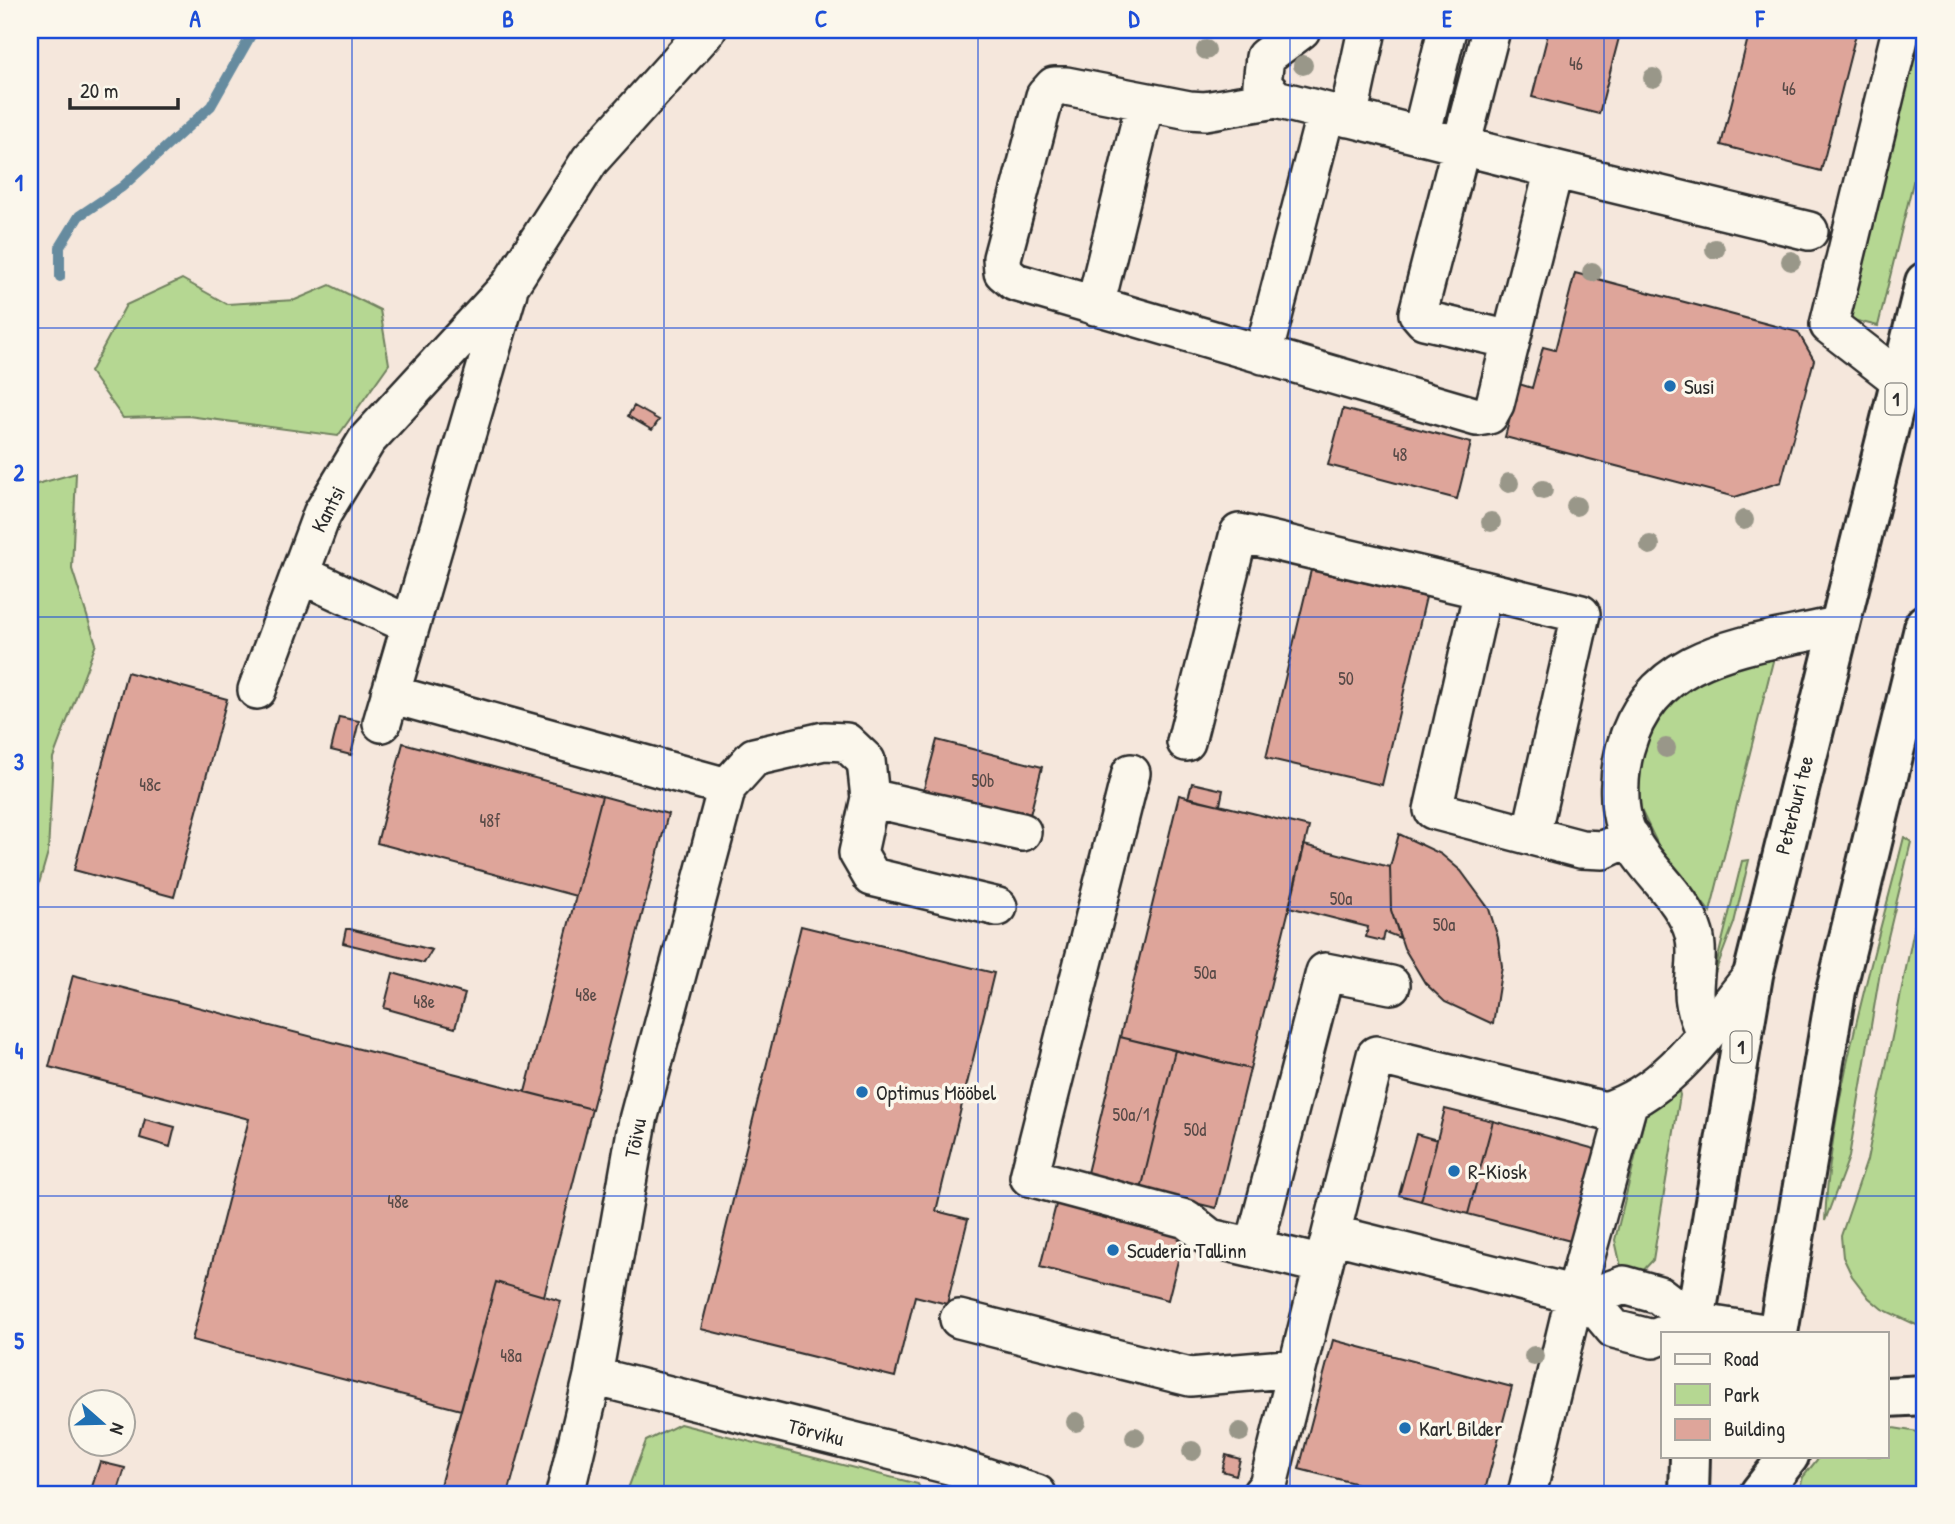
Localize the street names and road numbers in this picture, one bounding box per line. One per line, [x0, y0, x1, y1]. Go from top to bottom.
road number: 1 [1885, 384, 1906, 414]
street label: Kantsi [304, 481, 352, 537]
street label: Peterburi tee [1768, 753, 1820, 857]
road number: 1 [1730, 1032, 1752, 1063]
street label: Tõivu [617, 1115, 653, 1160]
street label: Tõrviku [785, 1411, 848, 1453]

